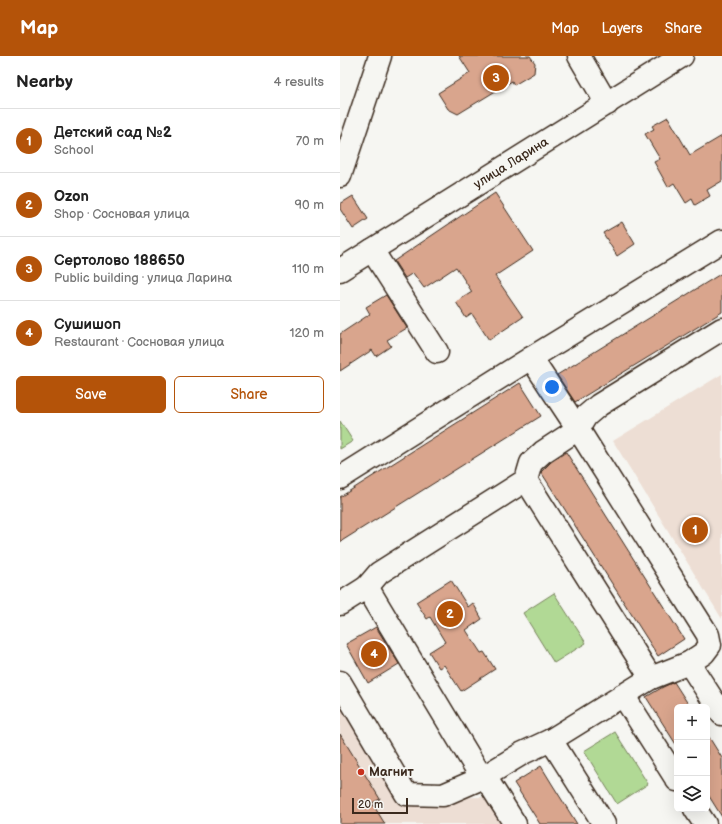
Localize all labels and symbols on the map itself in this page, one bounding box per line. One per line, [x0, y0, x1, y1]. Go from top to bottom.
pin: 3 [483, 63, 509, 93]
street label: улица Ларина [471, 134, 552, 192]
your location [542, 377, 562, 397]
pin: 1 [682, 515, 708, 545]
pin: 2 [437, 599, 463, 629]
pin: 4 [361, 639, 387, 669]
place label: Магнит [369, 764, 414, 780]
marker: Магнит [356, 767, 366, 777]
scale bar [352, 796, 408, 815]

